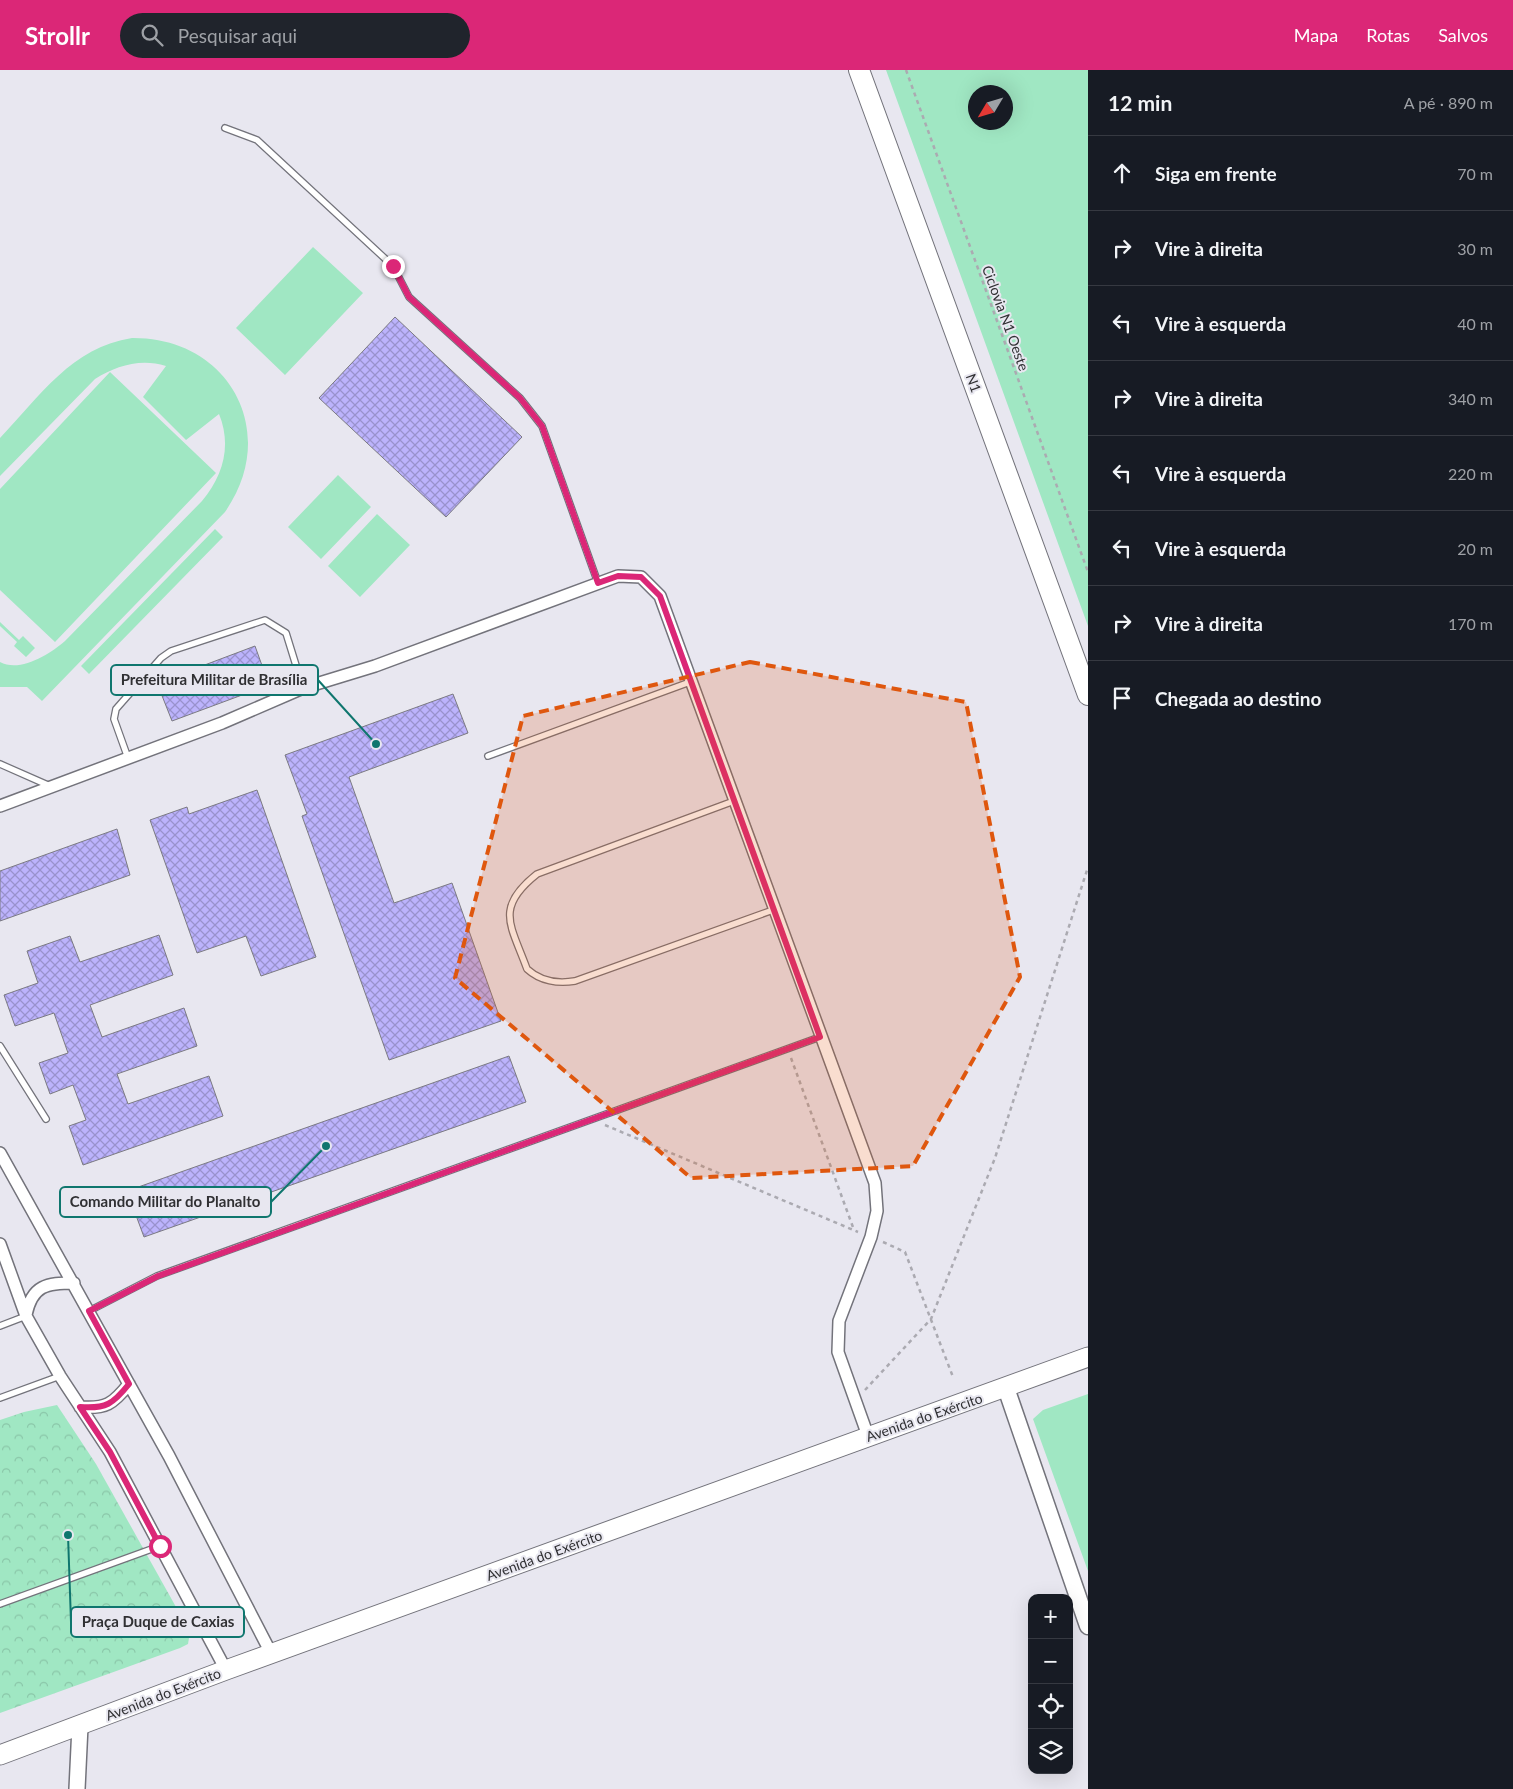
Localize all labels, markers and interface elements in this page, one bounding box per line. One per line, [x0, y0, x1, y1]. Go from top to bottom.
search box [120, 13, 470, 58]
text: Strollr [25, 21, 90, 50]
icon: search [138, 21, 166, 49]
text: Pesquisar aqui [178, 24, 297, 47]
text: Mapa [1294, 24, 1338, 46]
text: Rotas [1366, 24, 1410, 46]
text: Salvos [1438, 24, 1488, 46]
north arrow [968, 85, 1013, 130]
text: 12 min [1108, 90, 1172, 115]
text: A pé · 890 m [1404, 93, 1493, 112]
icon: ahead [1108, 159, 1136, 187]
text: Siga em frente [1155, 162, 1277, 185]
text: 70 m [1457, 164, 1493, 183]
icon: right [1108, 234, 1136, 262]
text: Vire à direita [1155, 237, 1263, 260]
text: 30 m [1457, 239, 1493, 258]
route end [382, 255, 405, 278]
street label: Ciclovia N1 Oeste [979, 263, 1033, 373]
icon: left [1108, 309, 1136, 337]
text: Vire à esquerda [1155, 312, 1286, 335]
text: 40 m [1457, 314, 1493, 333]
street label: N1 [963, 371, 985, 395]
icon: right [1108, 384, 1136, 412]
text: Vire à direita [1155, 387, 1263, 410]
text: 340 m [1448, 389, 1493, 408]
icon: left [1108, 459, 1136, 487]
text: Vire à esquerda [1155, 462, 1286, 485]
text: 220 m [1448, 464, 1493, 483]
icon: left [1108, 534, 1136, 562]
text: Vire à esquerda [1155, 537, 1286, 560]
text: 20 m [1457, 539, 1493, 558]
icon: right [1108, 609, 1136, 637]
text: Vire à direita [1155, 612, 1263, 635]
text: 170 m [1448, 614, 1493, 633]
callout: Prefeitura Militar de Brasília [111, 665, 318, 695]
text: Prefeitura Militar de Brasília [121, 670, 307, 688]
icon: arrive [1108, 684, 1136, 712]
text: Chegada ao destino [1155, 687, 1321, 710]
callout: Comando Militar do Planalto [60, 1187, 271, 1217]
text: Comando Militar do Planalto [70, 1192, 261, 1210]
street label: Avenida do Exército [863, 1389, 985, 1445]
street label: Avenida do Exército [484, 1526, 604, 1584]
route start [149, 1535, 172, 1558]
map controls [1028, 1594, 1073, 1774]
button: + [1028, 1594, 1073, 1639]
callout: Praça Duque de Caxias [71, 1607, 244, 1637]
text: Praça Duque de Caxias [82, 1612, 235, 1630]
button: − [1028, 1639, 1073, 1684]
street label: Avenida do Exército [103, 1664, 223, 1724]
button: locate [1028, 1684, 1073, 1729]
button: layers [1028, 1729, 1073, 1774]

